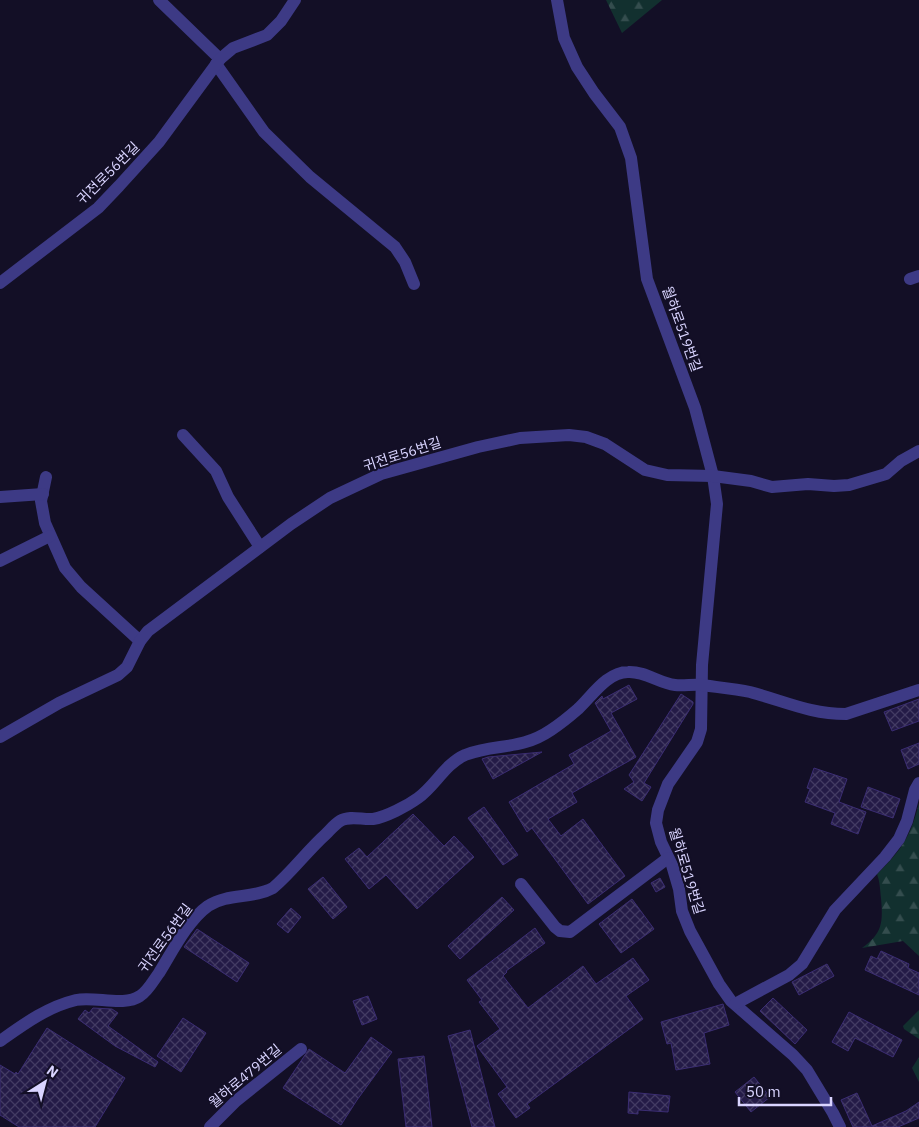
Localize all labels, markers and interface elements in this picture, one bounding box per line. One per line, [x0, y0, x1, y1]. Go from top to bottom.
street label: 귀전로56번길 [73, 138, 143, 208]
street label: 월하로519번길 [658, 284, 706, 374]
street label: 귀전로56번길 [361, 433, 443, 475]
street label: 월하로519번길 [665, 826, 709, 916]
street label: 귀전로56번길 [134, 900, 196, 976]
street label: 월하로479번길 [205, 1040, 285, 1112]
north arrow [20, 1057, 70, 1107]
text: N [43, 1061, 62, 1082]
scale bar [739, 1074, 832, 1106]
text: 50 m [746, 1082, 781, 1101]

